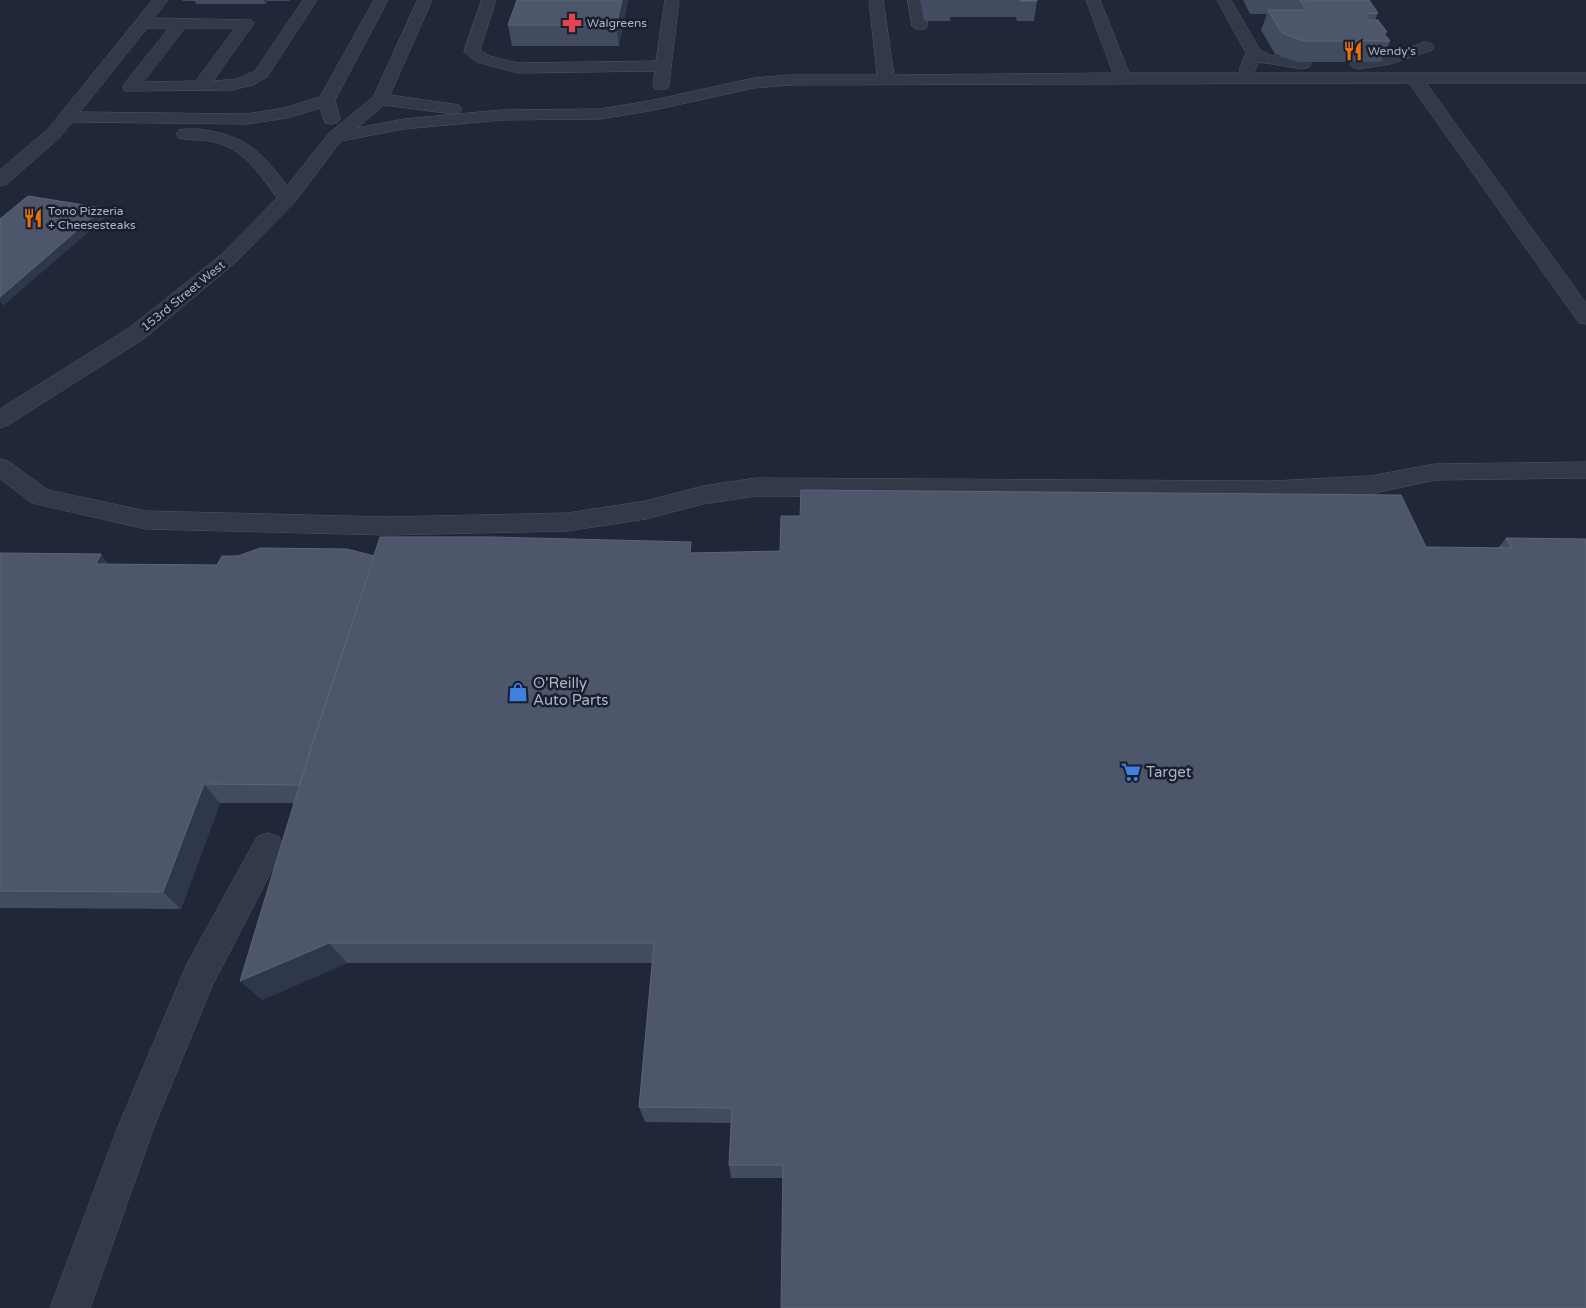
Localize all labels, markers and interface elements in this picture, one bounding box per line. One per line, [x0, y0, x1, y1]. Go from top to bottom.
pharmacy icon: Walgreens [561, 12, 583, 34]
place label: Walgreens [587, 16, 647, 30]
restaurant icon: Wendy's [1342, 40, 1364, 62]
place label: Wendy's [1368, 44, 1416, 58]
place label: Tono Pizzeria + Cheesesteaks [48, 204, 136, 232]
restaurant icon: Tono Pizzeria + Cheesesteaks [22, 207, 44, 229]
street label: 153rd Street West [138, 258, 228, 334]
place label: O'Reilly Auto Parts [533, 674, 609, 709]
shop icon: O'Reilly Auto Parts [507, 681, 529, 703]
supermarket icon: Target [1120, 761, 1142, 783]
place label: Target [1146, 763, 1192, 781]

